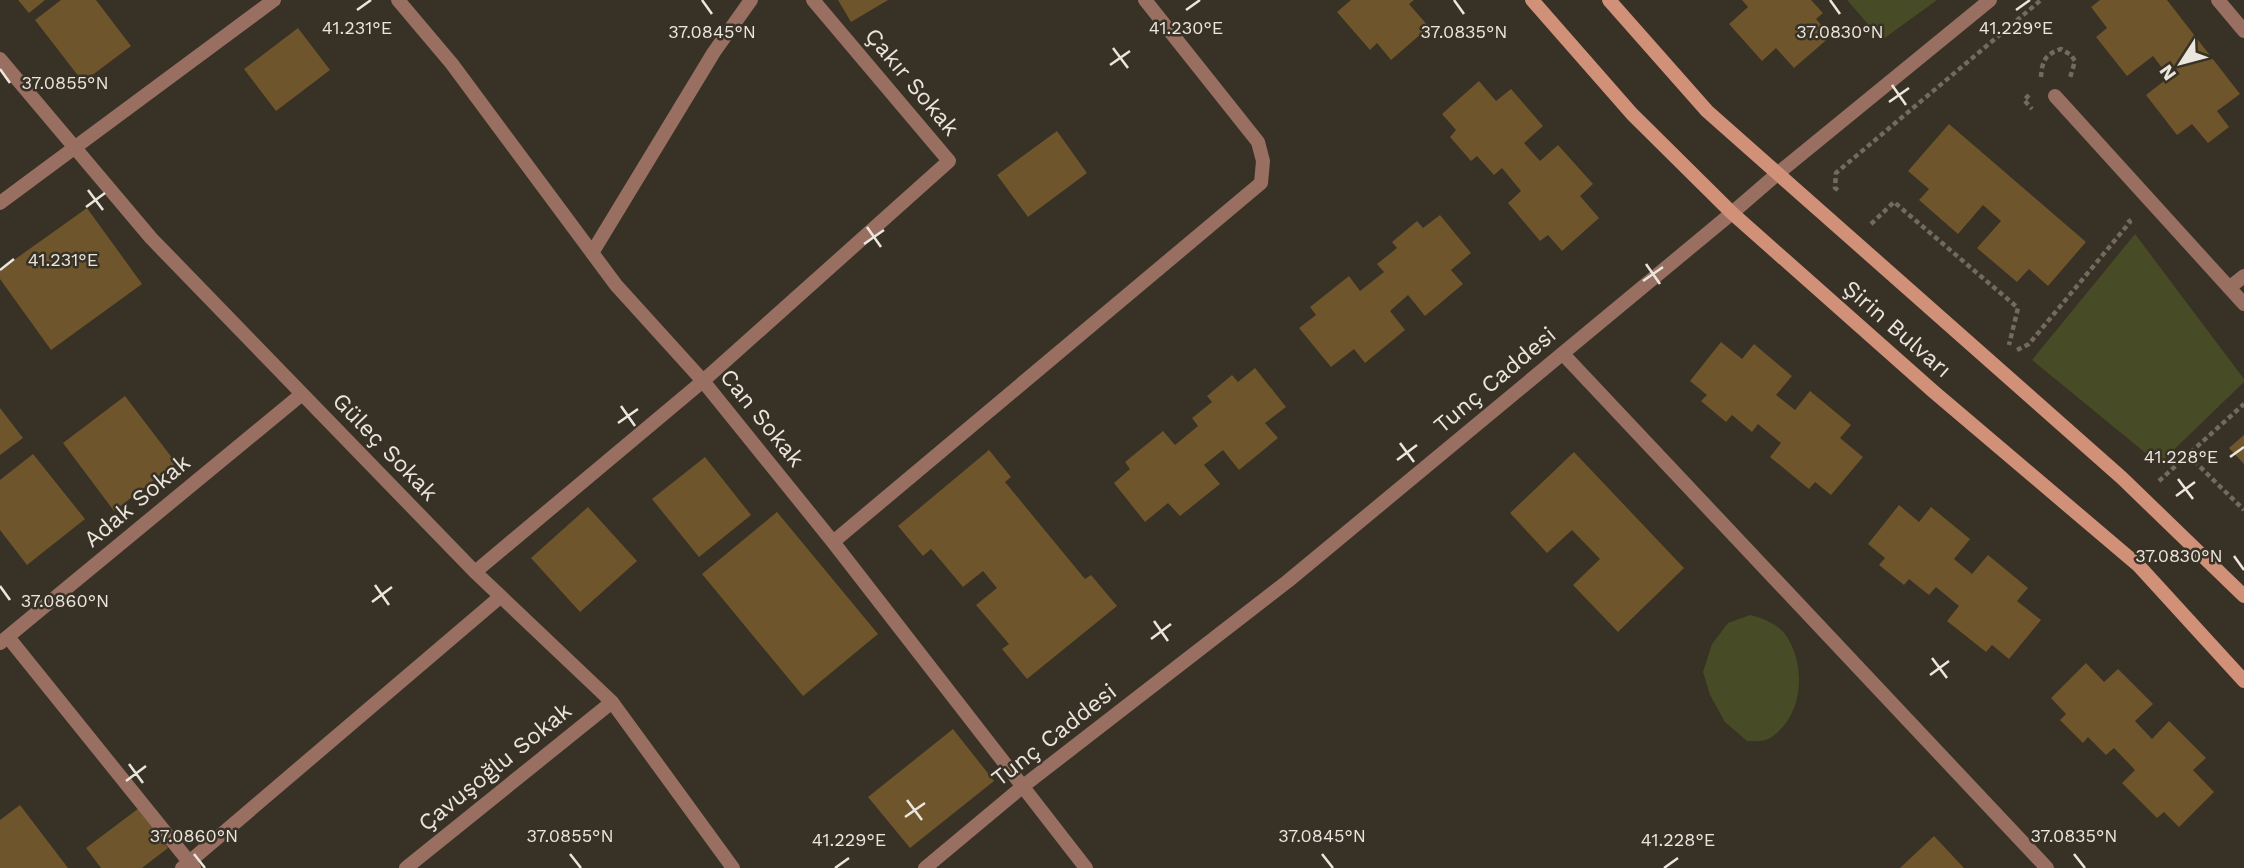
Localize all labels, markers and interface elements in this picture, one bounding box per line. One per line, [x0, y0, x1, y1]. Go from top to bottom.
text: 41.231°E [322, 17, 392, 38]
text: 41.230°E [1149, 17, 1223, 38]
text: 41.229°E [1979, 17, 2053, 38]
text: 37.0845°N [668, 21, 756, 42]
text: 37.0835°N [1421, 21, 1507, 42]
text: 37.0830°N [1796, 21, 1884, 42]
street label: Çakır Sokak [859, 23, 965, 141]
north arrow [2146, 28, 2216, 98]
text: N [2154, 60, 2181, 85]
text: 37.0855°N [21, 72, 109, 93]
text: 41.231°E [28, 249, 98, 270]
street label: Şirin Bulvarı [1837, 275, 1957, 383]
street label: Tunç Caddesi [1429, 321, 1561, 439]
street label: Can Sokak [714, 364, 810, 472]
street label: Güleç Sokak [327, 388, 443, 506]
text: 41.228°E [2144, 446, 2218, 467]
street label: Adak Sokak [78, 449, 196, 553]
text: 37.0830°N [2135, 545, 2223, 566]
text: 37.0860°N [21, 590, 109, 611]
street label: Tunç Caddesi [986, 678, 1122, 792]
street label: Çavuşoğlu Sokak [413, 697, 577, 837]
text: 37.0860°N [150, 825, 238, 846]
text: 37.0855°N [526, 825, 614, 846]
text: 37.0845°N [1278, 825, 1366, 846]
text: 37.0835°N [2031, 825, 2117, 846]
text: 41.229°E [812, 829, 886, 850]
text: 41.228°E [1641, 829, 1715, 850]

